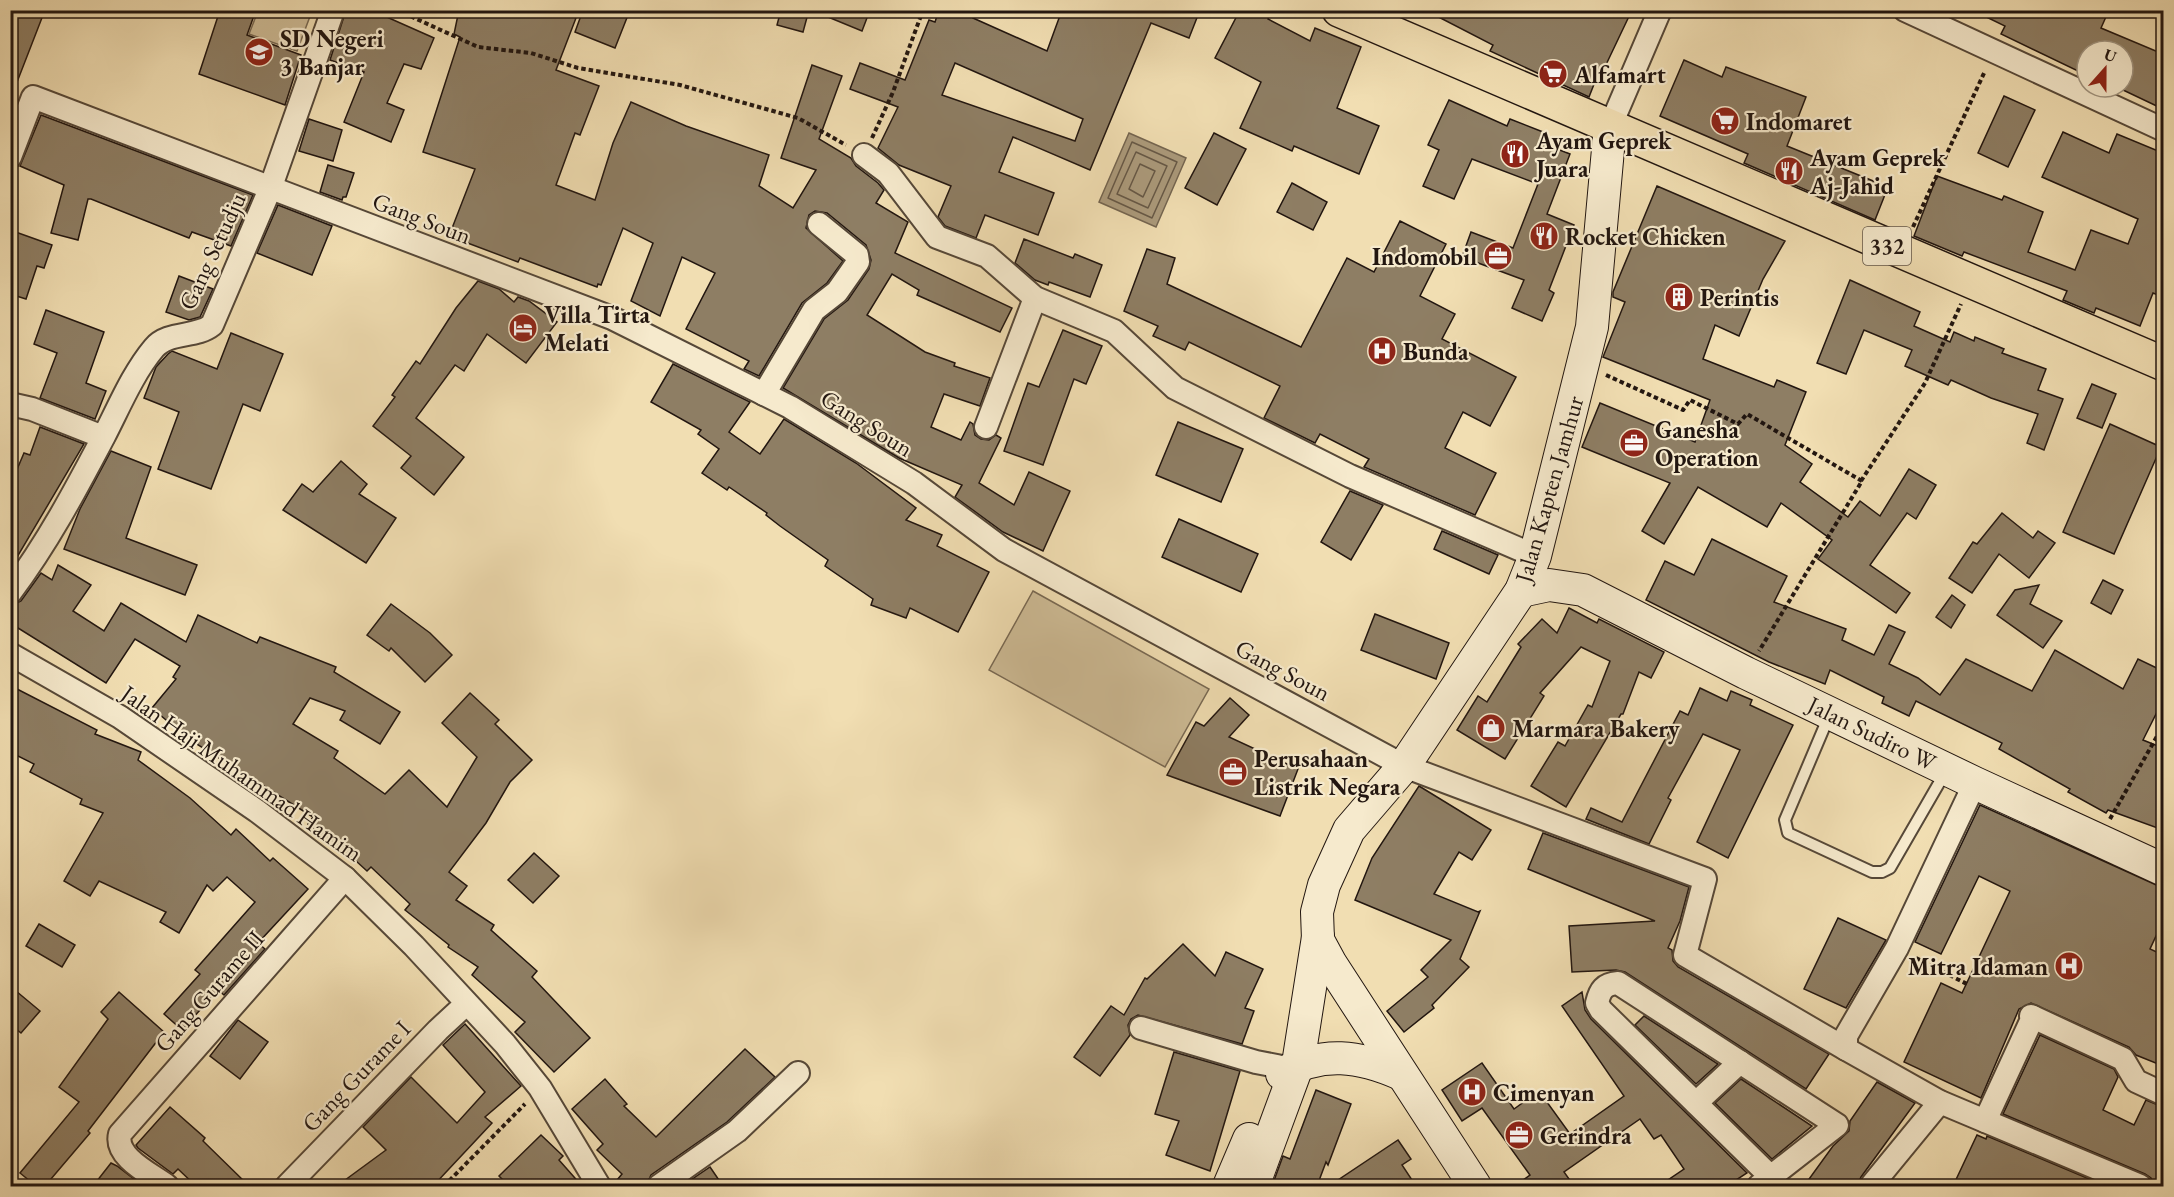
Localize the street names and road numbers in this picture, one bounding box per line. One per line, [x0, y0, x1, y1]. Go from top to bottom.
street label: Gang Soun [368, 185, 476, 251]
street label: Gang Setudju [171, 187, 253, 315]
road number: 332 [1863, 227, 1911, 265]
street label: Gang Soun [815, 382, 919, 464]
street label: Jalan Kapten Jamhur [1507, 392, 1590, 588]
street label: Gang Soun [1230, 632, 1336, 708]
street label: Jalan Haji Muhammad Hamim [114, 677, 369, 868]
street label: Jalan Sudiro W [1801, 688, 1942, 778]
street label: Gang Gurame II [147, 924, 271, 1058]
street label: Gang Gurame I [295, 1014, 417, 1138]

